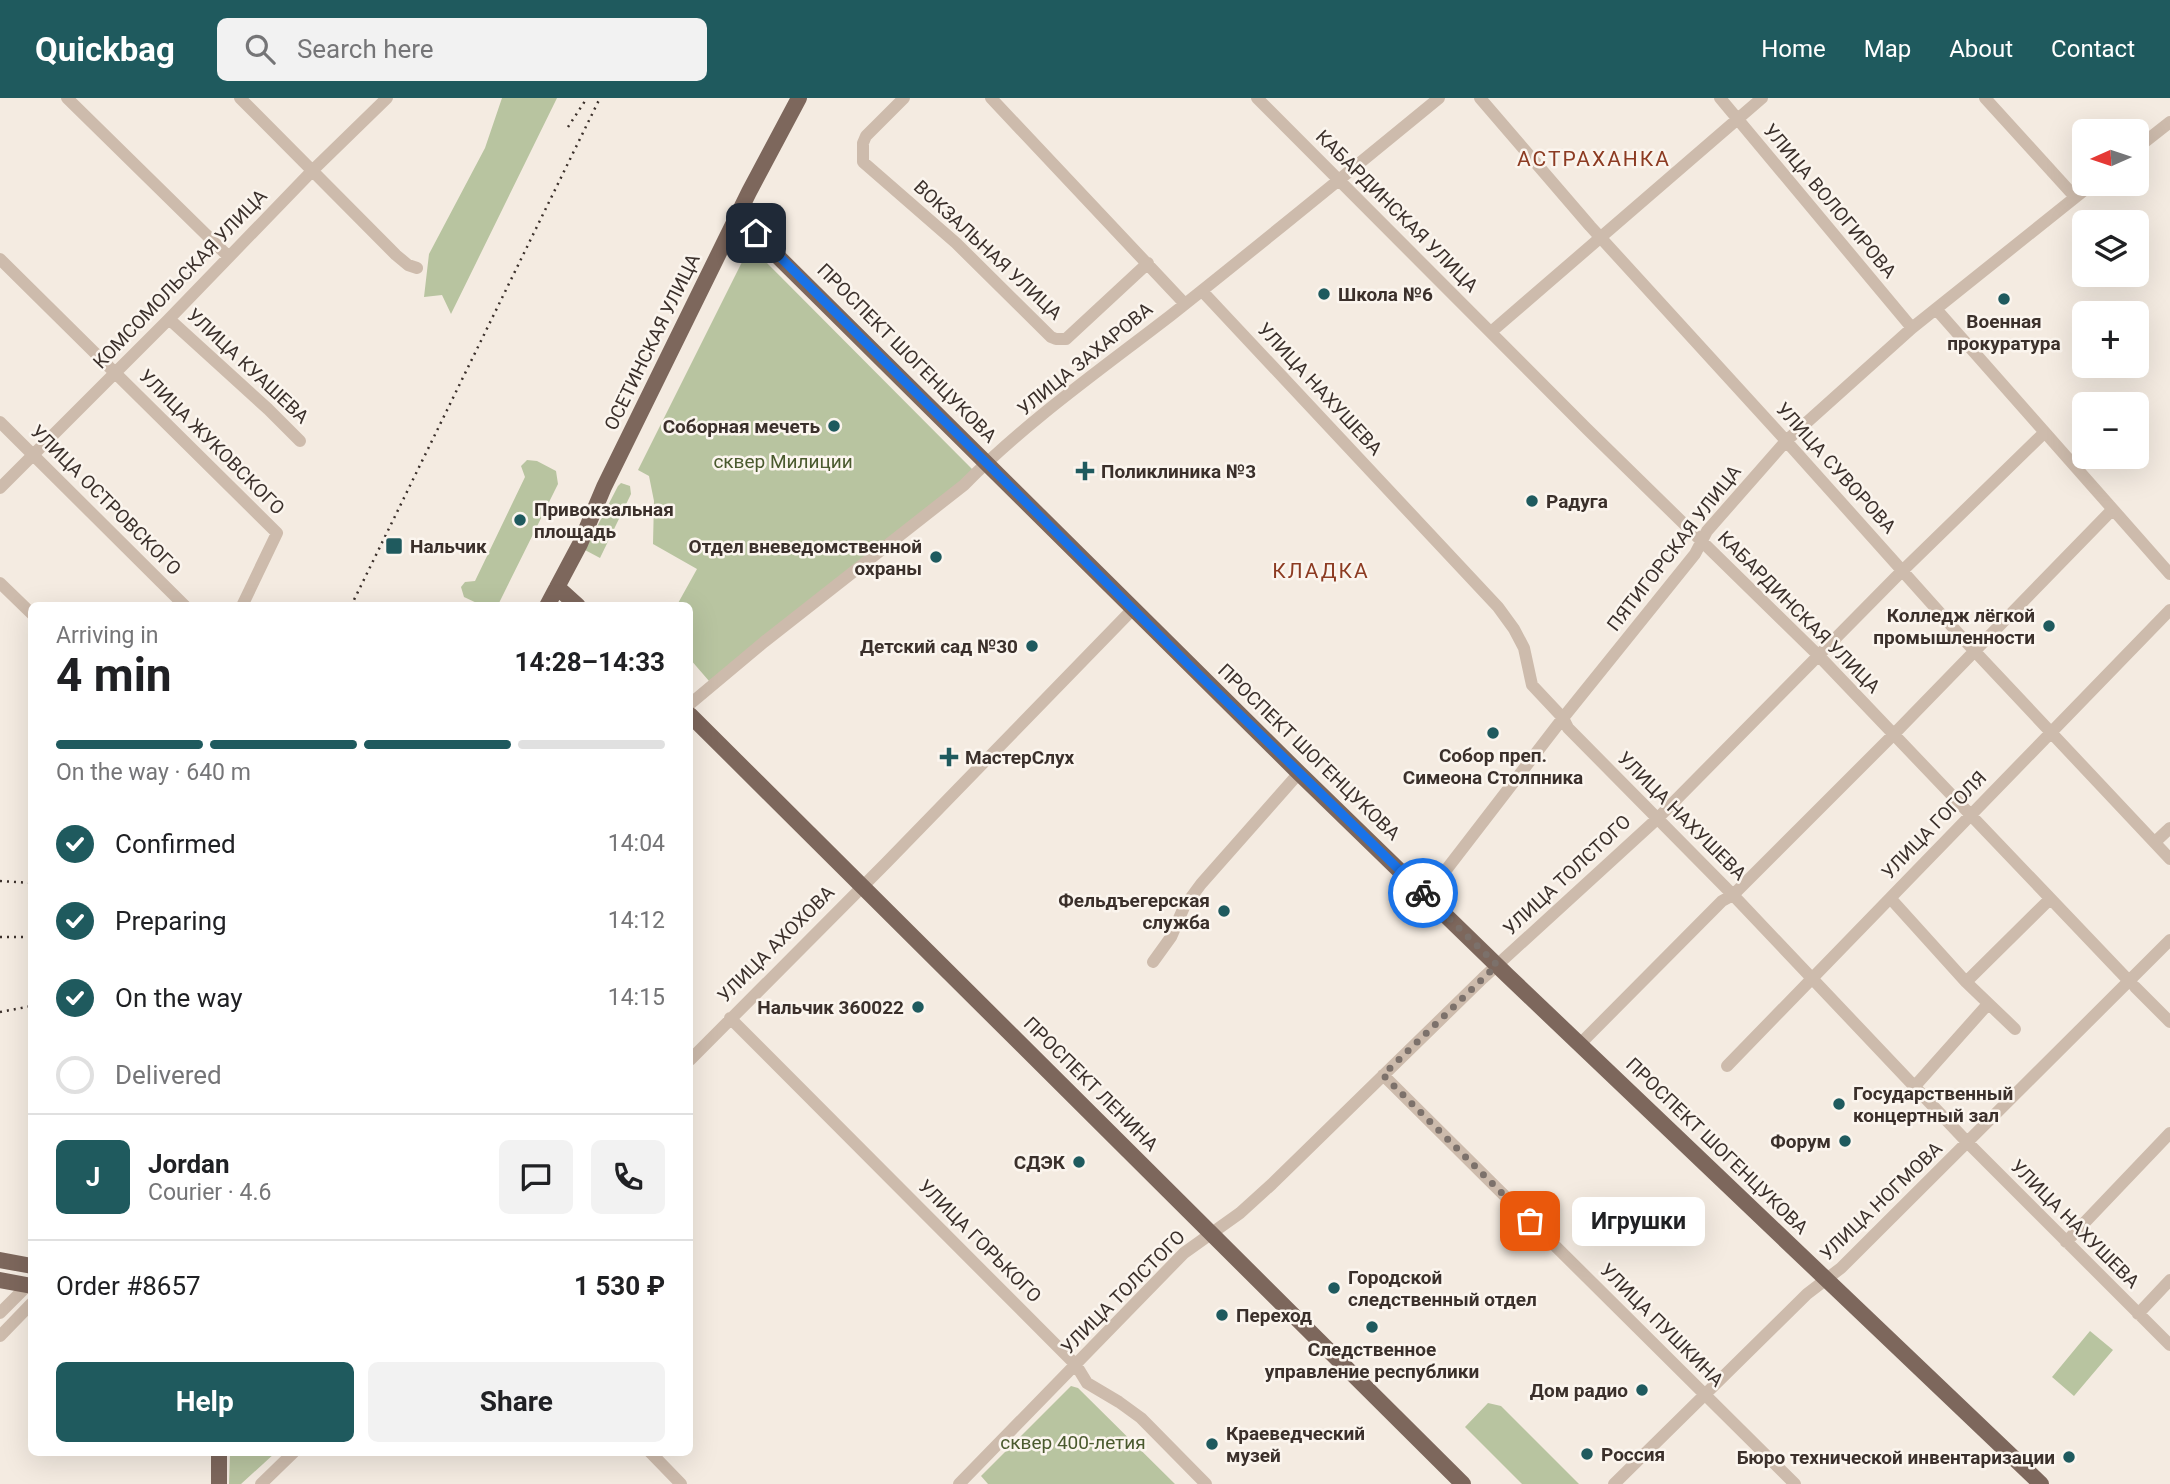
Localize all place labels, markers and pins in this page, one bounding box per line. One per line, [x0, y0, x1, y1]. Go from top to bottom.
pin [726, 203, 786, 263]
place label: Школа №6 [1338, 283, 1433, 306]
marker: Школа №6 [1316, 286, 1332, 302]
marker: Военная прокуратура [1996, 291, 2012, 307]
place label: Военная прокуратура [1947, 310, 2061, 355]
place label: Соборная мечеть [663, 415, 820, 438]
marker: Соборная мечеть [826, 418, 842, 434]
place label: Поликлиника №3 [1101, 460, 1256, 483]
marker: Поликлиника №3 [1075, 461, 1095, 481]
place label: Радуга [1546, 490, 1608, 513]
marker: Радуга [1524, 493, 1540, 509]
place label: Привокзальная площадь [534, 498, 674, 543]
marker: Привокзальная площадь [512, 512, 528, 528]
place label: Нальчик [410, 535, 487, 558]
place label: Отдел вневедомственной охраны [689, 535, 922, 580]
marker: Нальчик [384, 536, 404, 556]
marker: Отдел вневедомственной охраны [928, 549, 944, 565]
place label: Колледж лёгкой промышленности [1873, 604, 2035, 649]
marker: Колледж лёгкой промышленности [2041, 618, 2057, 634]
place label: Детский сад №30 [860, 635, 1018, 658]
marker: Детский сад №30 [1024, 638, 1040, 654]
marker: Собор преп. Симеона Столпника [1485, 725, 1501, 741]
place label: Собор преп. Симеона Столпника [1403, 744, 1583, 789]
place label: МастерСлух [965, 746, 1074, 769]
marker: МастерСлух [939, 747, 959, 767]
place label: Фельдъегерская служба [1058, 889, 1210, 934]
marker: Фельдъегерская служба [1216, 903, 1232, 919]
place label: Нальчик 360022 [757, 996, 904, 1019]
marker: Нальчик 360022 [910, 999, 926, 1015]
place label: Государственный концертный зал [1853, 1082, 2013, 1127]
marker: Государственный концертный зал [1831, 1096, 1847, 1112]
place label: Форум [1770, 1130, 1831, 1153]
marker: Форум [1837, 1133, 1853, 1149]
place label: СДЭК [1014, 1151, 1066, 1174]
marker: СДЭК [1071, 1154, 1087, 1170]
pin [1500, 1191, 1560, 1251]
callout: Игрушки [1572, 1196, 1705, 1246]
place label: Городской следственный отдел [1348, 1266, 1537, 1311]
marker: Городской следственный отдел [1326, 1280, 1342, 1296]
place label: Переход [1236, 1304, 1312, 1327]
marker: Переход [1214, 1307, 1230, 1323]
marker: Следственное управление республики [1364, 1319, 1380, 1335]
place label: Следственное управление республики [1265, 1338, 1479, 1383]
place label: Дом радио [1530, 1379, 1628, 1402]
marker: Дом радио [1634, 1382, 1650, 1398]
place label: Краеведческий музей [1226, 1422, 1365, 1467]
marker: Краеведческий музей [1204, 1436, 1220, 1452]
place label: Россия [1601, 1443, 1665, 1466]
marker: Россия [1579, 1446, 1595, 1462]
place label: Бюро технической инвентаризации [1737, 1446, 2055, 1469]
marker: Бюро технической инвентаризации [2061, 1449, 2077, 1465]

